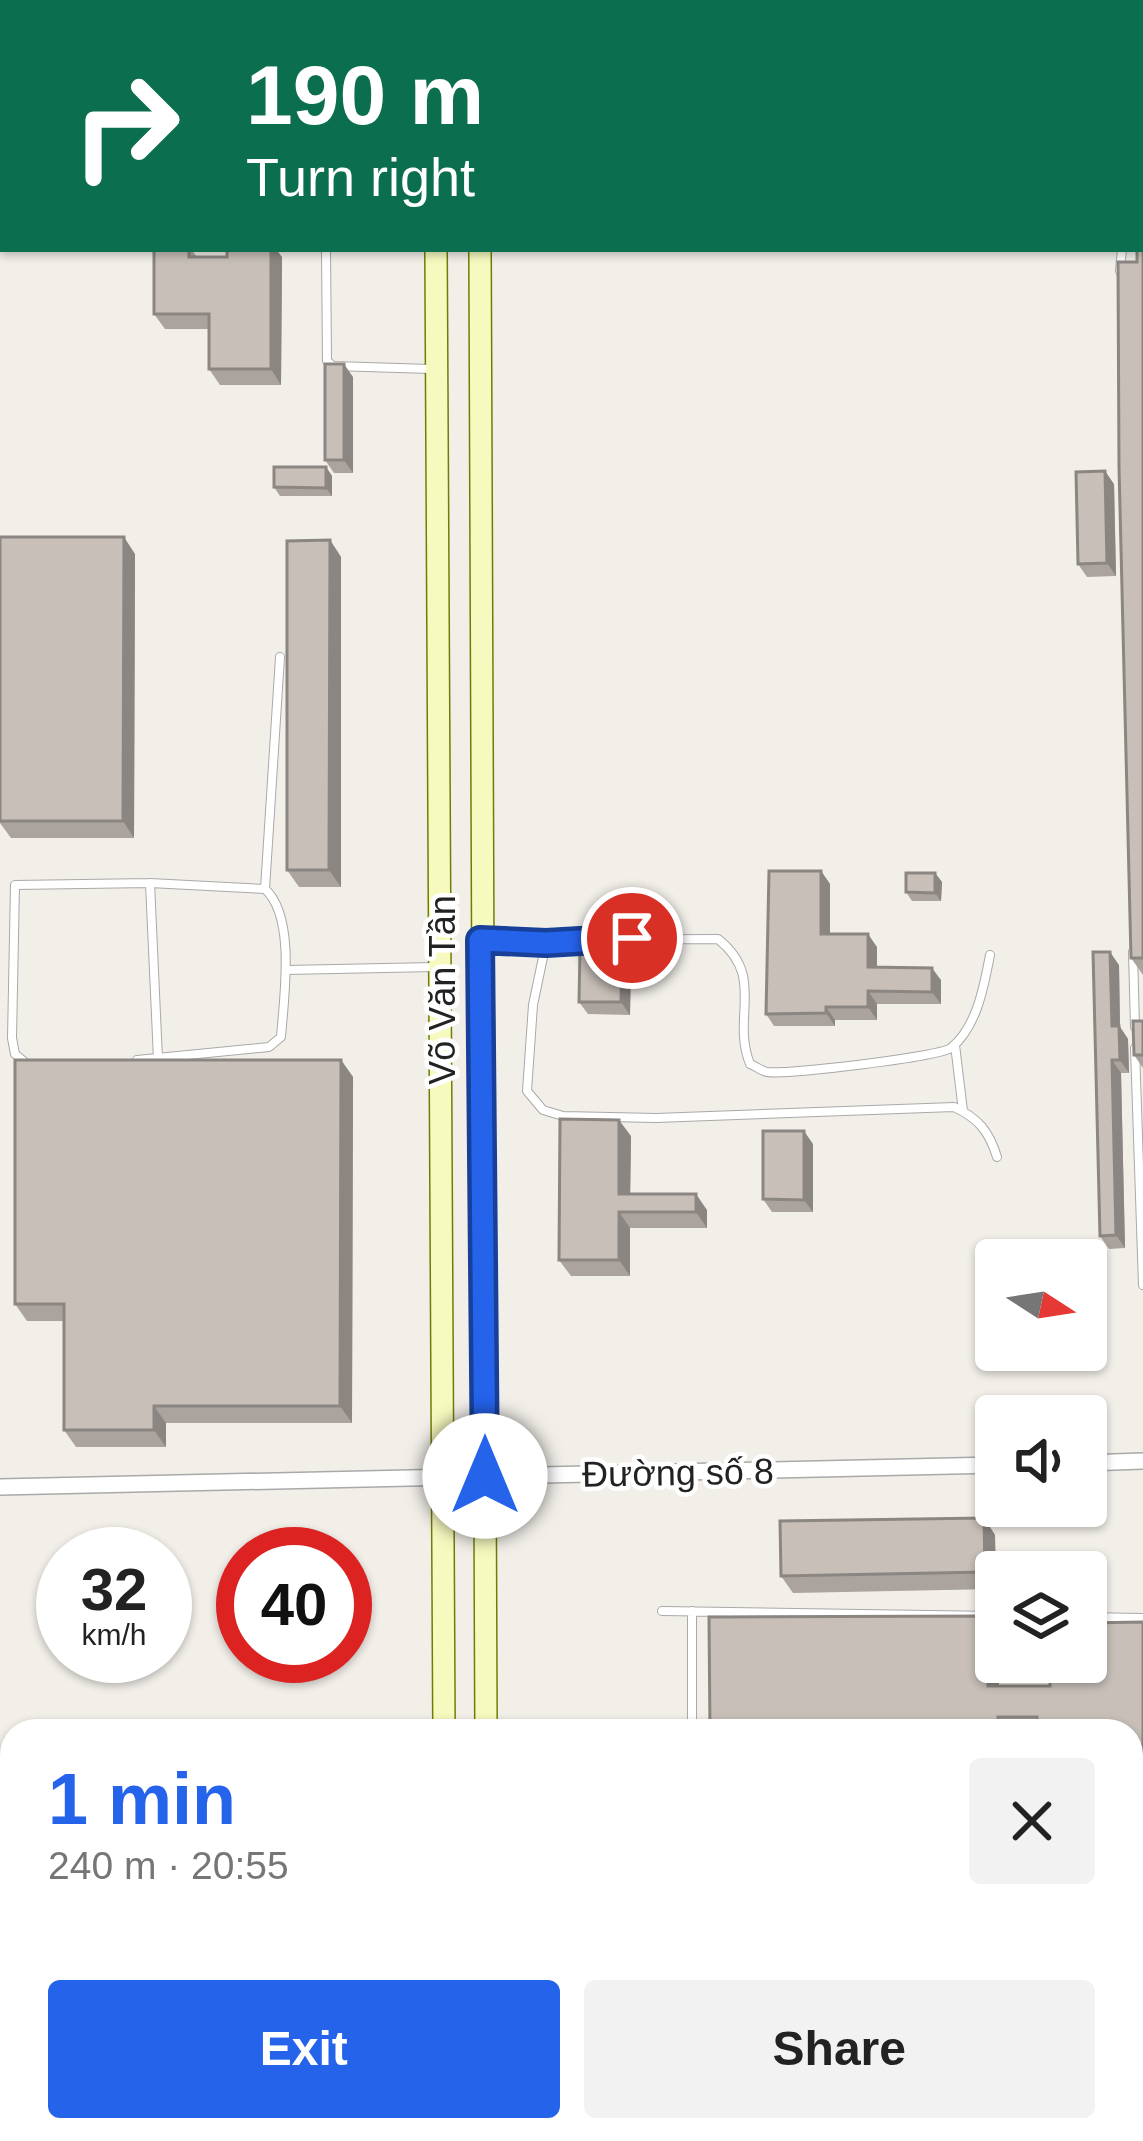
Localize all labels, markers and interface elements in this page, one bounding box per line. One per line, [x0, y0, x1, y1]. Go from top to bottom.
icon: right [48, 48, 204, 204]
text: 190 m [246, 48, 484, 142]
text: Turn right [246, 147, 475, 207]
pin [581, 887, 683, 989]
street label: Võ Văn Tần [422, 895, 463, 1085]
icon: arrive [599, 905, 665, 971]
north arrow [975, 1239, 1107, 1371]
map controls [975, 1239, 1107, 1683]
button: sound [975, 1395, 1107, 1527]
position arrow [422, 1413, 548, 1539]
street label: Đường số 8 [582, 1450, 774, 1495]
speed limit sign: 40 [216, 1527, 372, 1683]
button: layers [975, 1551, 1107, 1683]
text: 32 [81, 1556, 147, 1623]
text: km/h [81, 1618, 147, 1651]
button: close [969, 1758, 1095, 1884]
text: 1 min [48, 1759, 236, 1839]
text: 240 m · 20:55 [48, 1844, 289, 1887]
button: Exit [48, 1980, 560, 2118]
button: Share [584, 1980, 1095, 2118]

